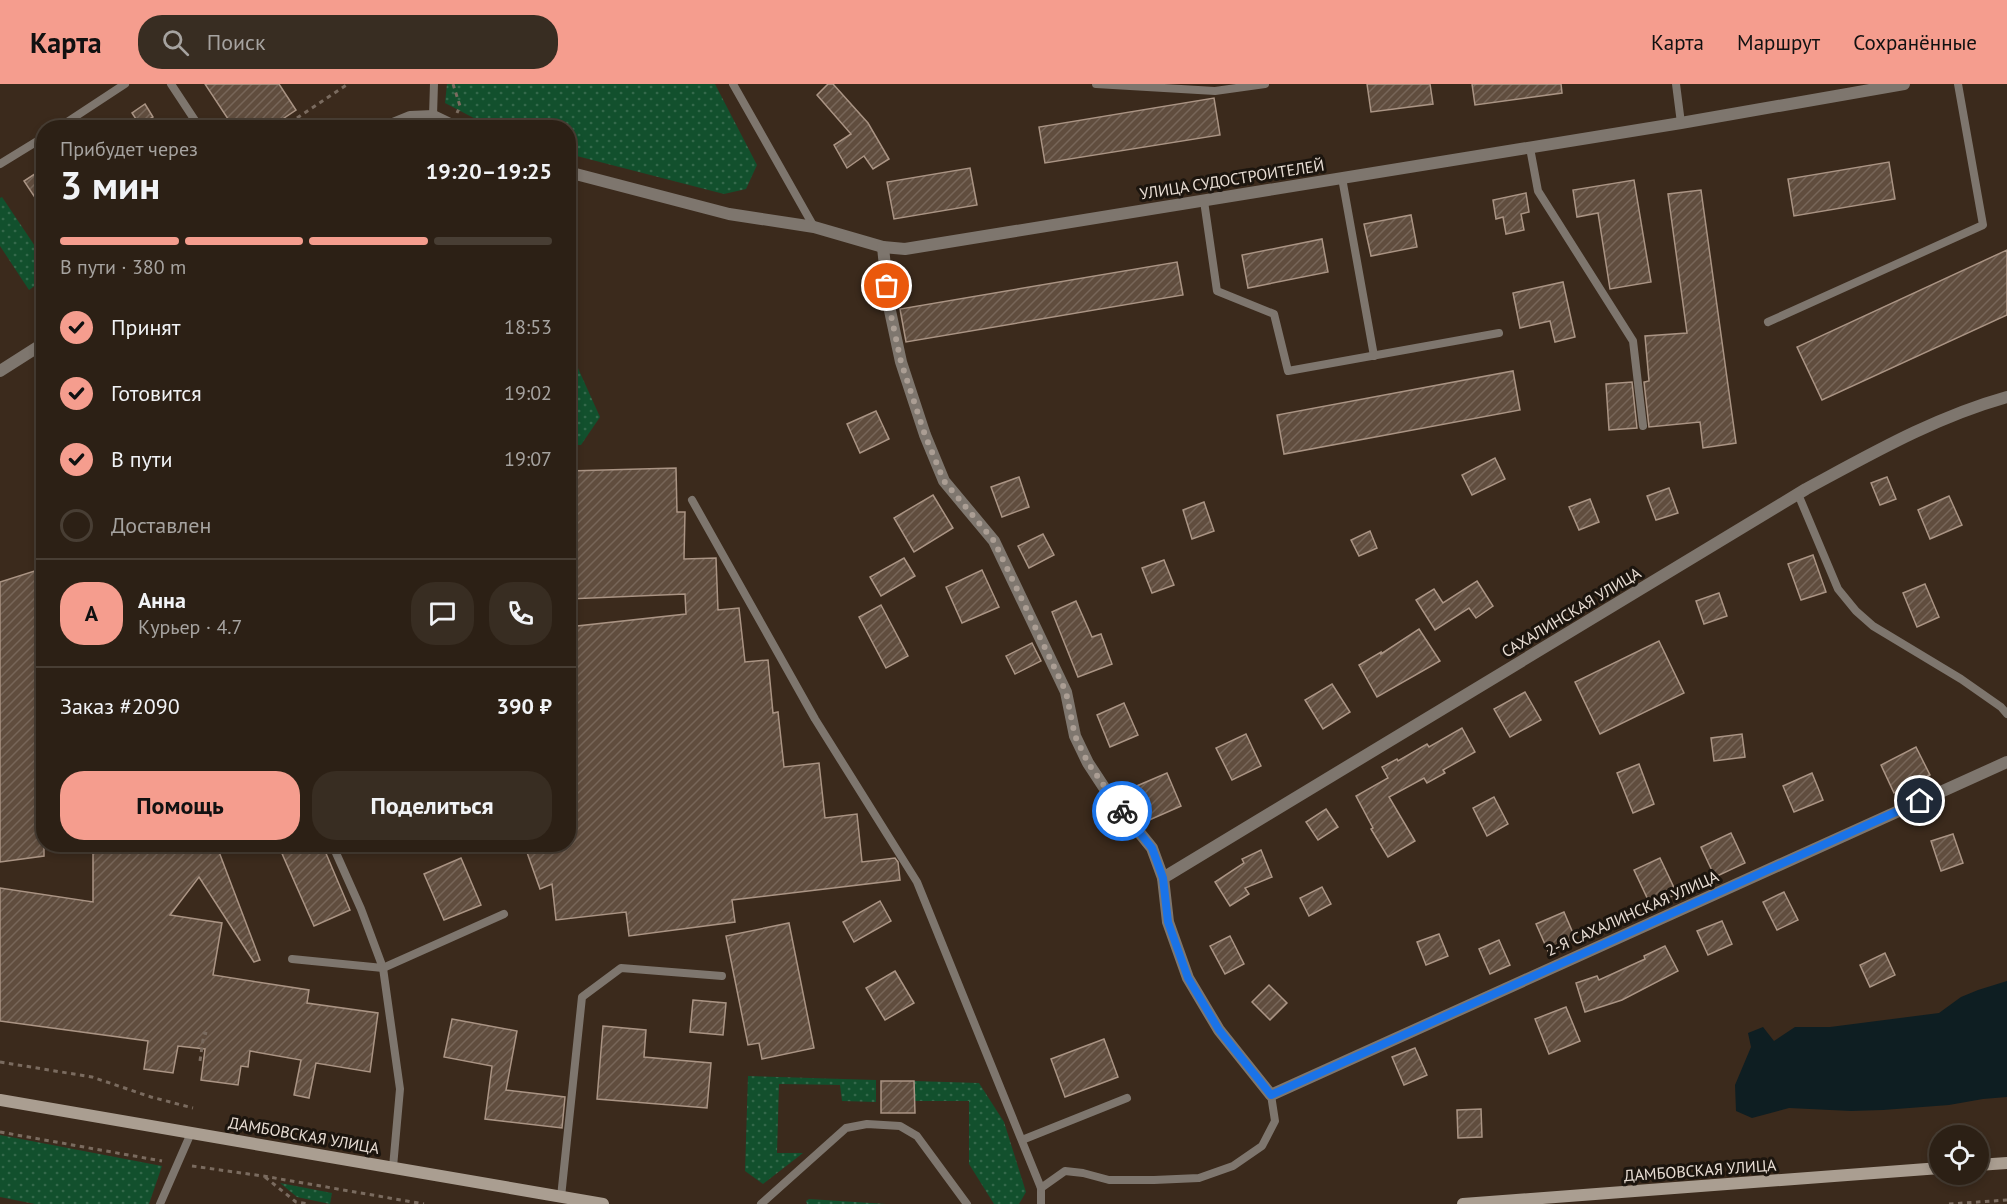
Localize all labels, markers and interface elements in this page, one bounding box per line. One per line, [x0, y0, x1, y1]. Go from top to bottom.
search box [138, 15, 558, 69]
text: Карта [30, 24, 102, 61]
icon: search [159, 26, 192, 59]
text: Поиск [207, 28, 266, 56]
text: Карта [1651, 29, 1704, 56]
text: Маршрут [1737, 29, 1820, 56]
text: Сохранённые [1853, 29, 1977, 56]
text: Прибудет через [60, 136, 198, 162]
street label: УЛИЦА СУДОСТРОИТЕЛЕЙ [1138, 155, 1326, 203]
text: 19:20–19:25 [426, 157, 552, 185]
text: 3 мин [60, 159, 160, 210]
text: В пути · 380 m [60, 254, 186, 280]
pin [861, 260, 912, 311]
icon: bag [870, 269, 903, 302]
icon: check [60, 311, 93, 344]
text: Принят [111, 313, 181, 341]
text: 18:53 [504, 314, 552, 340]
icon: check [60, 377, 93, 410]
text: Готовится [111, 379, 202, 407]
text: 19:02 [504, 380, 552, 406]
icon: check [60, 443, 93, 476]
text: В пути [111, 445, 173, 473]
text: 19:07 [504, 446, 552, 472]
text: Доставлен [111, 511, 211, 539]
street label: САХАЛИНСКАЯ УЛИЦА [1498, 562, 1645, 662]
button: chat [411, 582, 474, 645]
button: phone [489, 582, 552, 645]
text: Анна [138, 586, 186, 614]
text: А [85, 599, 98, 627]
text: Курьер · 4.7 [138, 614, 242, 640]
text: Заказ #2090 [60, 692, 180, 720]
text: 390 ₽ [497, 692, 552, 720]
button: Помощь [60, 771, 300, 840]
button: Поделиться [312, 771, 552, 840]
pin [1894, 775, 1945, 826]
courier [1092, 781, 1152, 841]
icon: home [1903, 784, 1936, 817]
icon: bike [1106, 795, 1139, 828]
street label: 2-Я САХАЛИНСКАЯ УЛИЦА [1543, 866, 1722, 960]
street label: ДАМБОВСКАЯ УЛИЦА [227, 1112, 381, 1158]
map controls [1929, 1125, 1989, 1185]
button: locate [1929, 1125, 1989, 1185]
street label: ДАМБОВСКАЯ УЛИЦА [1623, 1155, 1777, 1185]

